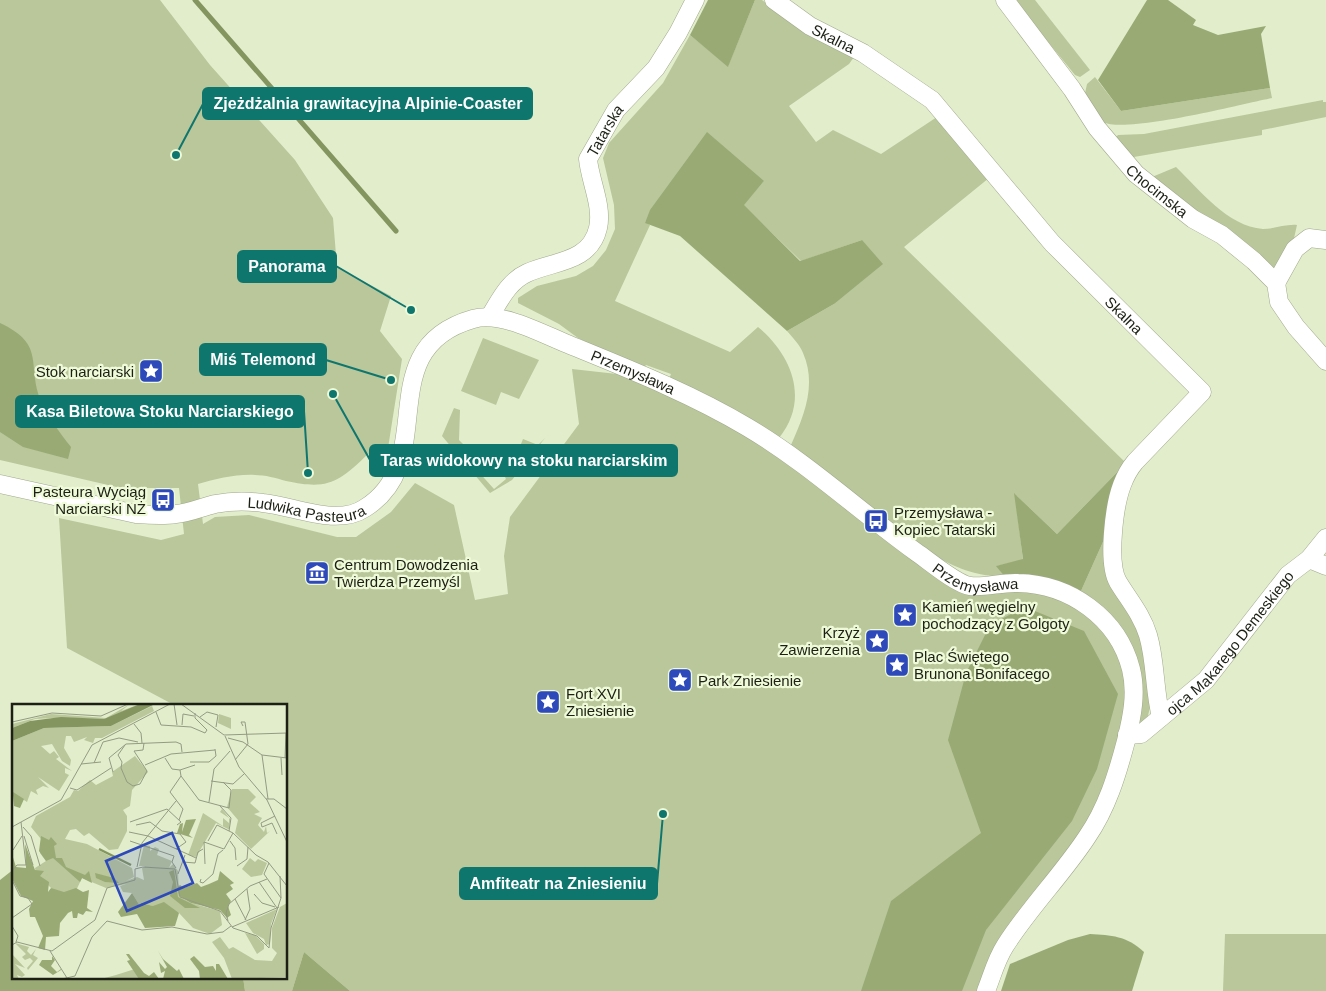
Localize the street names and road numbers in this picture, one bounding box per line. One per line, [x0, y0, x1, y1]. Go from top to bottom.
street label: Skalna [809, 20, 859, 56]
street label: Tatarska [583, 100, 626, 159]
street label: Chocimska [1123, 161, 1192, 221]
street label: Skalna [1102, 293, 1147, 338]
street label: Przemysława [589, 346, 678, 397]
street label: Ludwika Pasteura [247, 493, 369, 524]
street label: Przemysława [930, 559, 1019, 595]
street label: ojca Makarego Demeskiego [1162, 567, 1297, 718]

